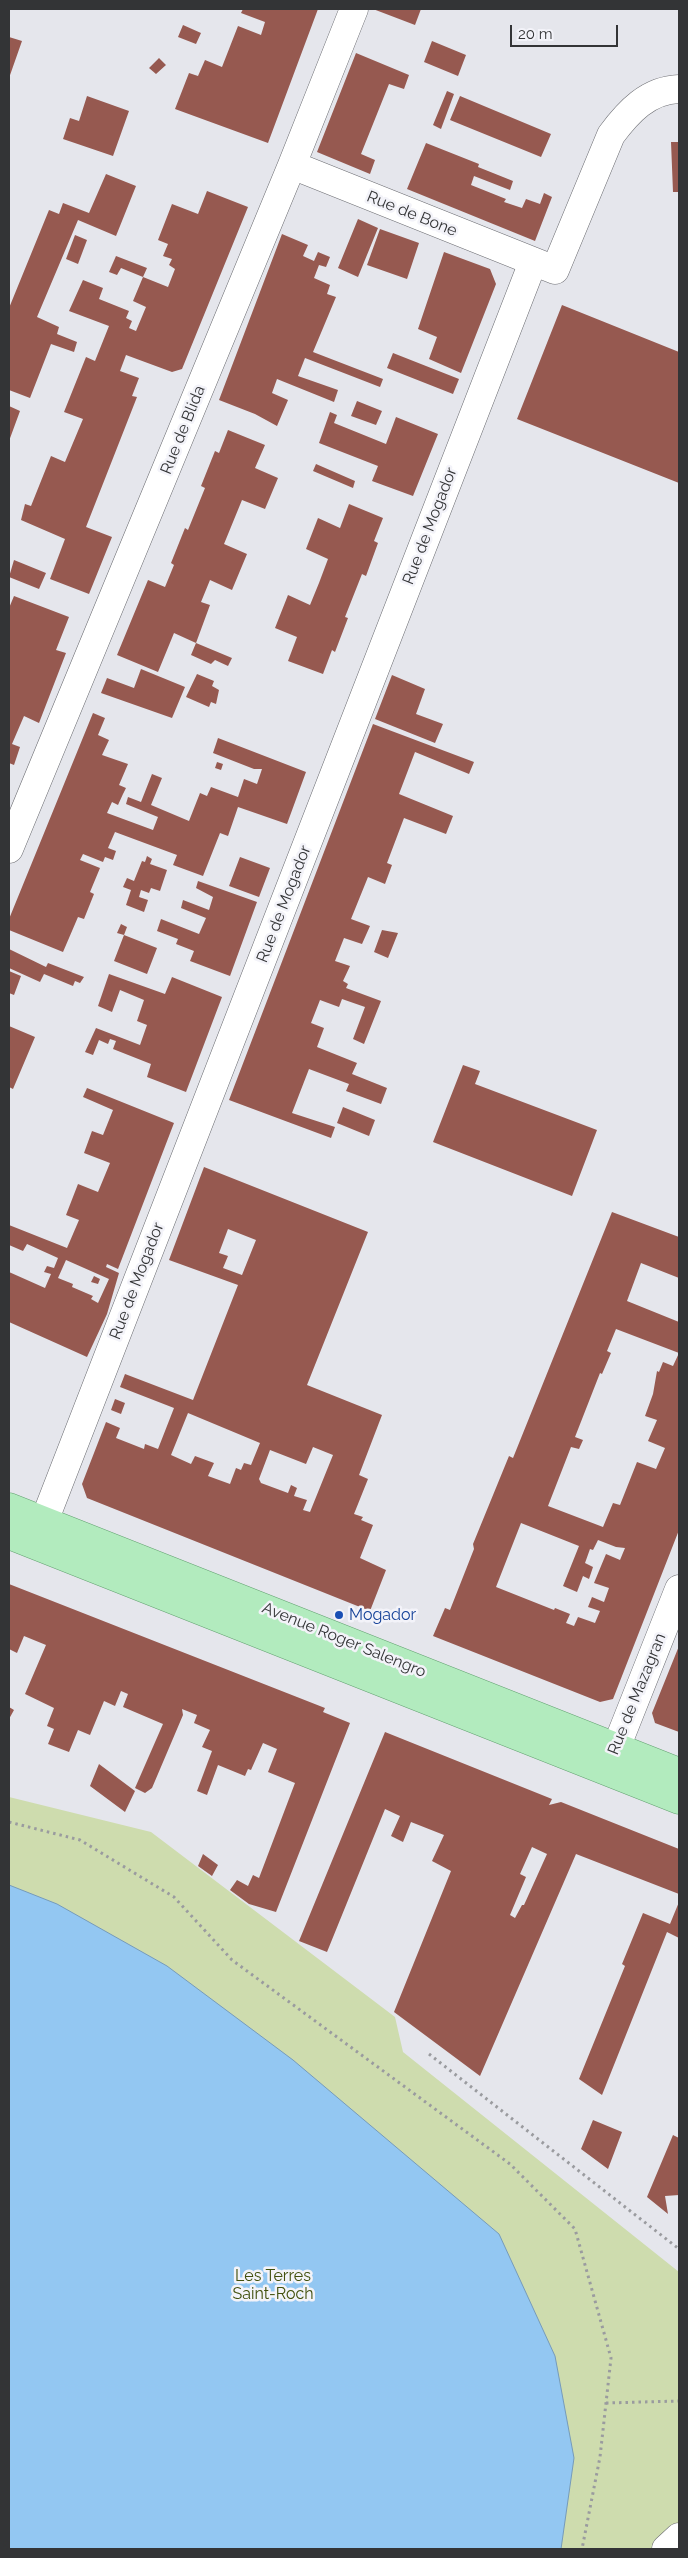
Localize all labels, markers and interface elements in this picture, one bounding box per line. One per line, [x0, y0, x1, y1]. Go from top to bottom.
scale bar [513, 15, 620, 47]
text: 20 m [518, 25, 553, 43]
street label: Rue de Bone [364, 187, 460, 241]
street label: Rue de Blida [157, 383, 209, 477]
street label: Rue de Mogador [399, 465, 461, 587]
street label: Rue de Mogador [253, 843, 315, 965]
street label: Rue de Mogador [106, 1220, 168, 1342]
street label: Avenue Roger Salengro [259, 1598, 429, 1682]
place label: Mogador [349, 1605, 416, 1625]
marker: Mogador [333, 1609, 345, 1621]
street label: Rue de Mazagran [604, 1630, 670, 1758]
park label: Les Terres Saint-Roch [232, 2266, 314, 2304]

